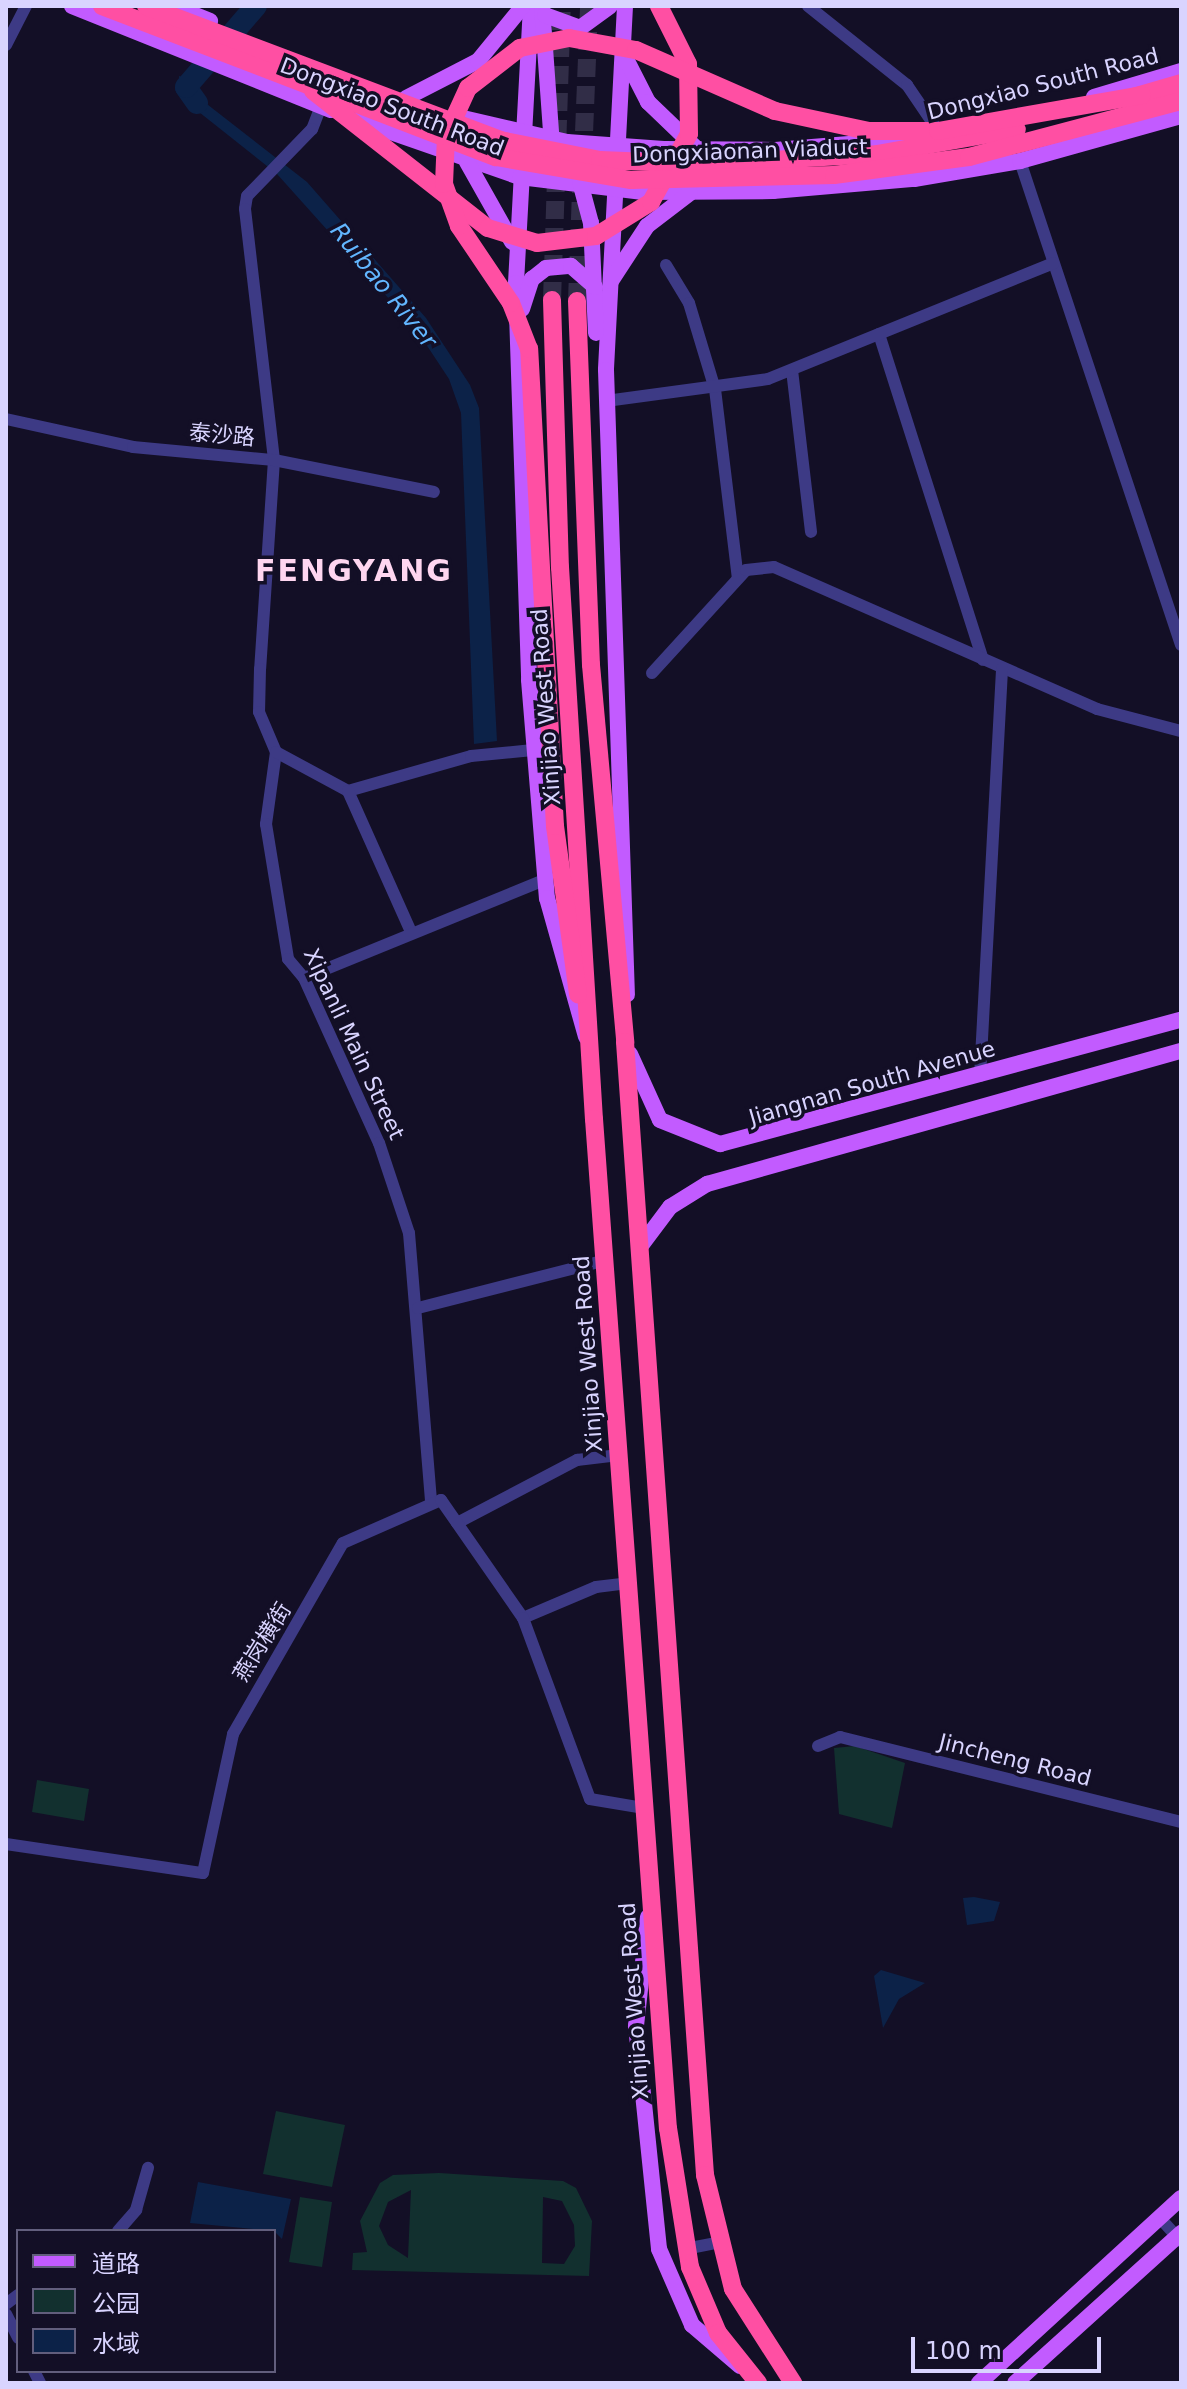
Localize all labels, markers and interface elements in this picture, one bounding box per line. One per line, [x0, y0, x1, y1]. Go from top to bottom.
street label: Dongxiao South Road [925, 42, 1161, 126]
street label: Dongxiao South Road [276, 52, 508, 162]
street label: Dongxiaonan Viaduct [632, 134, 868, 168]
water label: Ruibao River [324, 217, 442, 355]
street label: 泰沙路 [188, 419, 256, 451]
district label: FENGYANG [255, 553, 453, 589]
street label: Xinjiao West Road [526, 608, 566, 806]
street label: Xipanli Main Street [298, 944, 410, 1144]
street label: Jiangnan South Avenue [746, 1035, 998, 1131]
street label: Xinjiao West Road [568, 1255, 608, 1453]
street label: 燕岗横街 [227, 1598, 297, 1686]
street label: Jincheng Road [936, 1728, 1094, 1792]
street label: Xinjiao West Road [614, 1902, 654, 2100]
legend [16, 2229, 276, 2373]
text: 道路 [92, 2250, 140, 2278]
text: 公园 [92, 2290, 140, 2318]
scale bar [915, 2321, 1105, 2371]
text: 水域 [92, 2330, 140, 2358]
text: 100 m [925, 2337, 1002, 2365]

